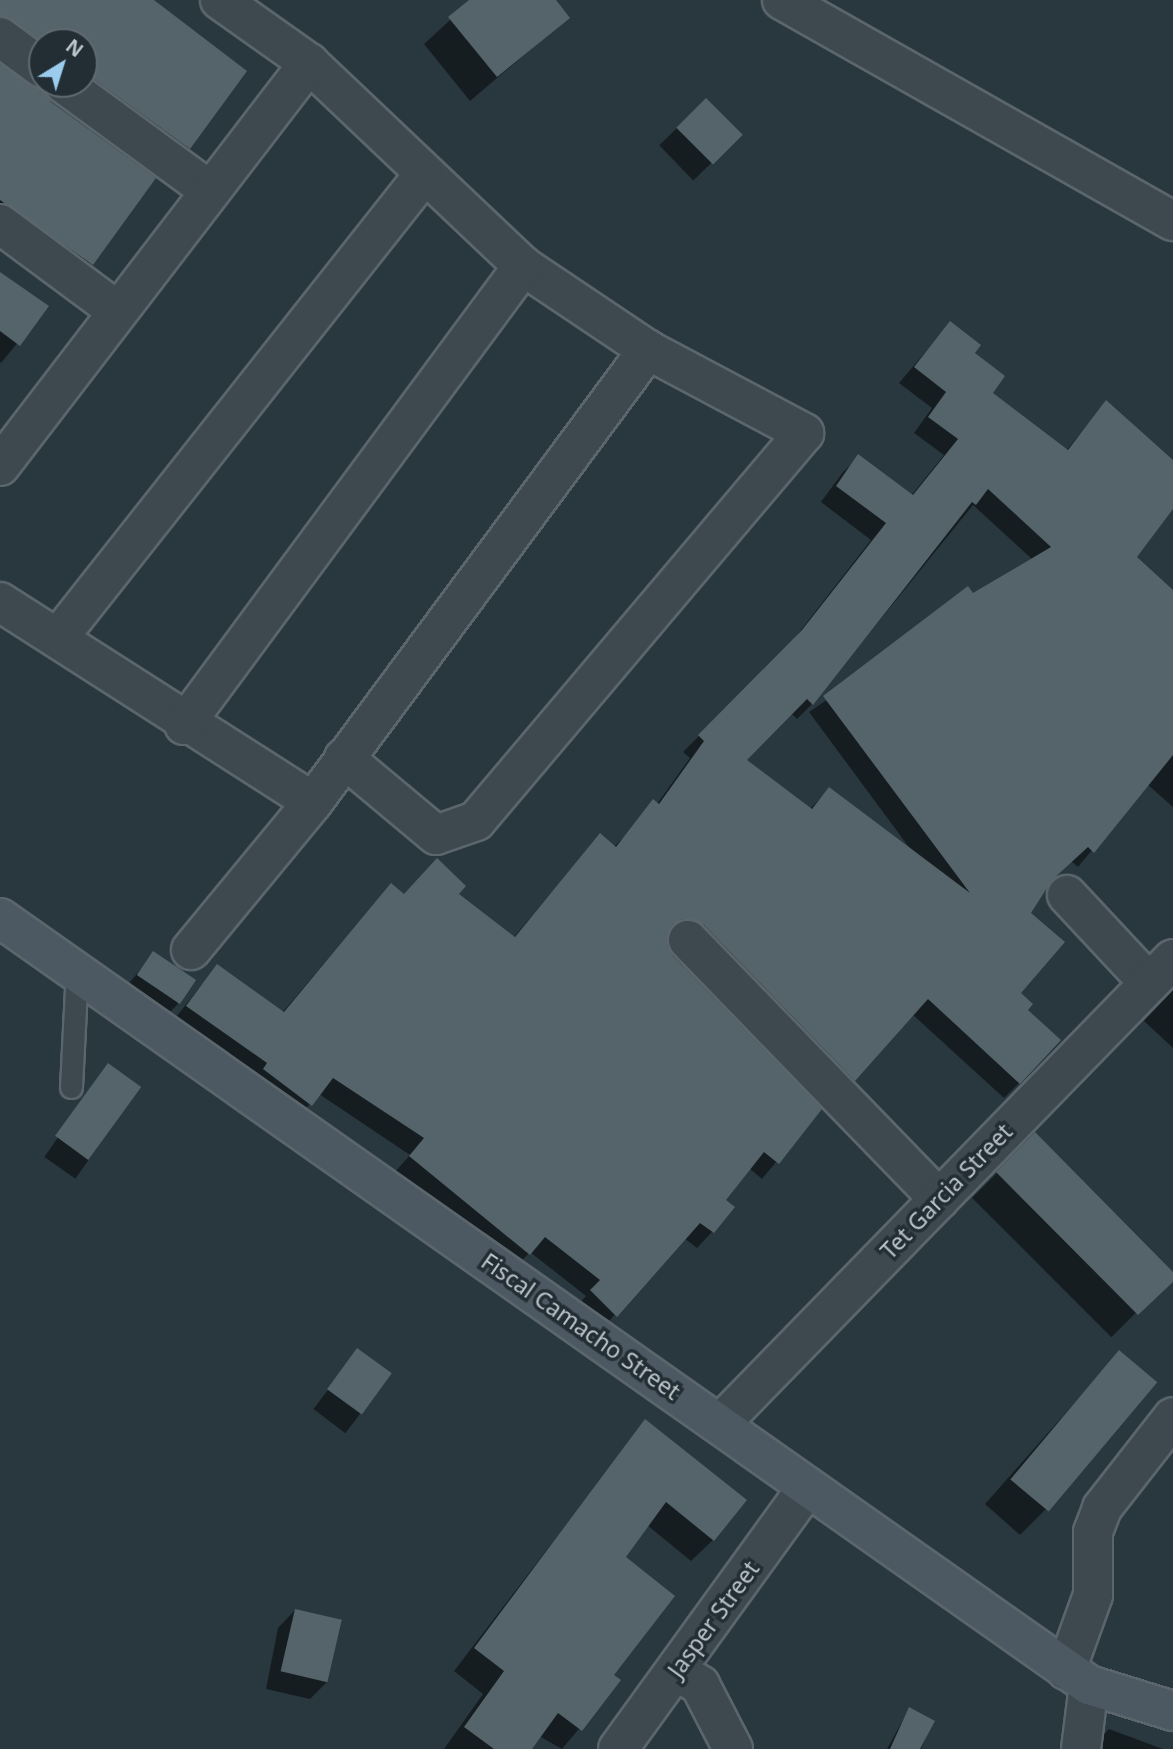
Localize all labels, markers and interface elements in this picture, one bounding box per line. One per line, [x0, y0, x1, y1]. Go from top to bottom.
north arrow [28, 28, 98, 98]
text: N [61, 33, 89, 63]
street label: Tet Garcia Street [875, 1118, 1017, 1264]
street label: Fiscal Camacho Street [476, 1247, 686, 1405]
street label: Jasper Street [662, 1555, 764, 1683]

